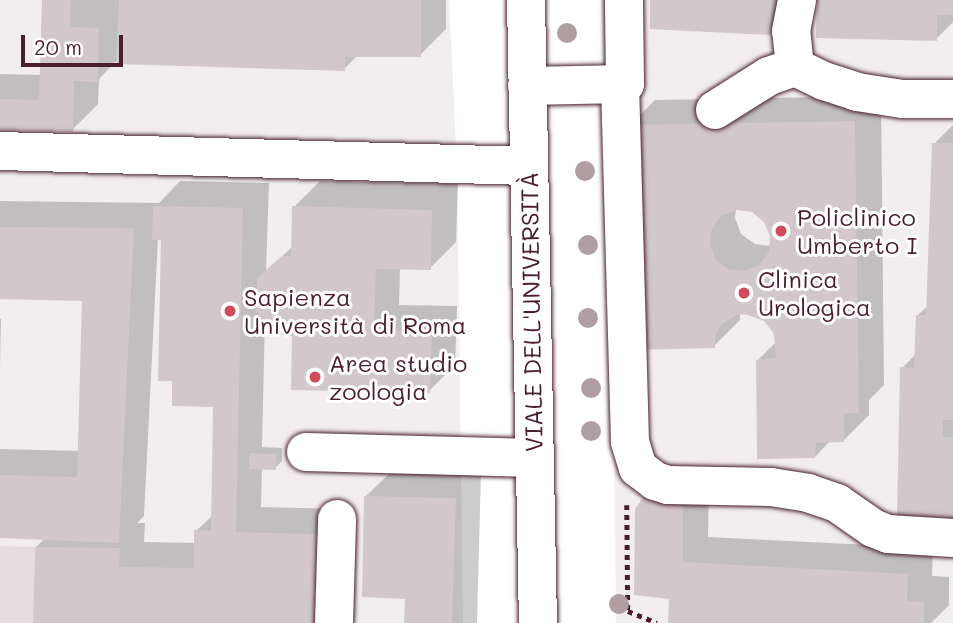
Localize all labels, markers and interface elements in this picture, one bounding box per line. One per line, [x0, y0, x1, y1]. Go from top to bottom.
scale bar [24, 21, 126, 65]
text: 20 m [34, 33, 82, 60]
street label: VIALE DELL'UNIVERSITÀ [514, 172, 548, 452]
place label: Policlinico Umberto I [797, 203, 917, 259]
marker: Policlinico Umberto I [771, 221, 791, 241]
place label: Clinica Urologica [758, 265, 871, 321]
place label: Sapienza Università di Roma [244, 283, 466, 339]
marker: Clinica Urologica [736, 285, 752, 301]
marker: Sapienza Università di Roma [222, 303, 238, 319]
place label: Area studio zoologia [329, 349, 467, 405]
marker: Area studio zoologia [307, 369, 323, 385]

